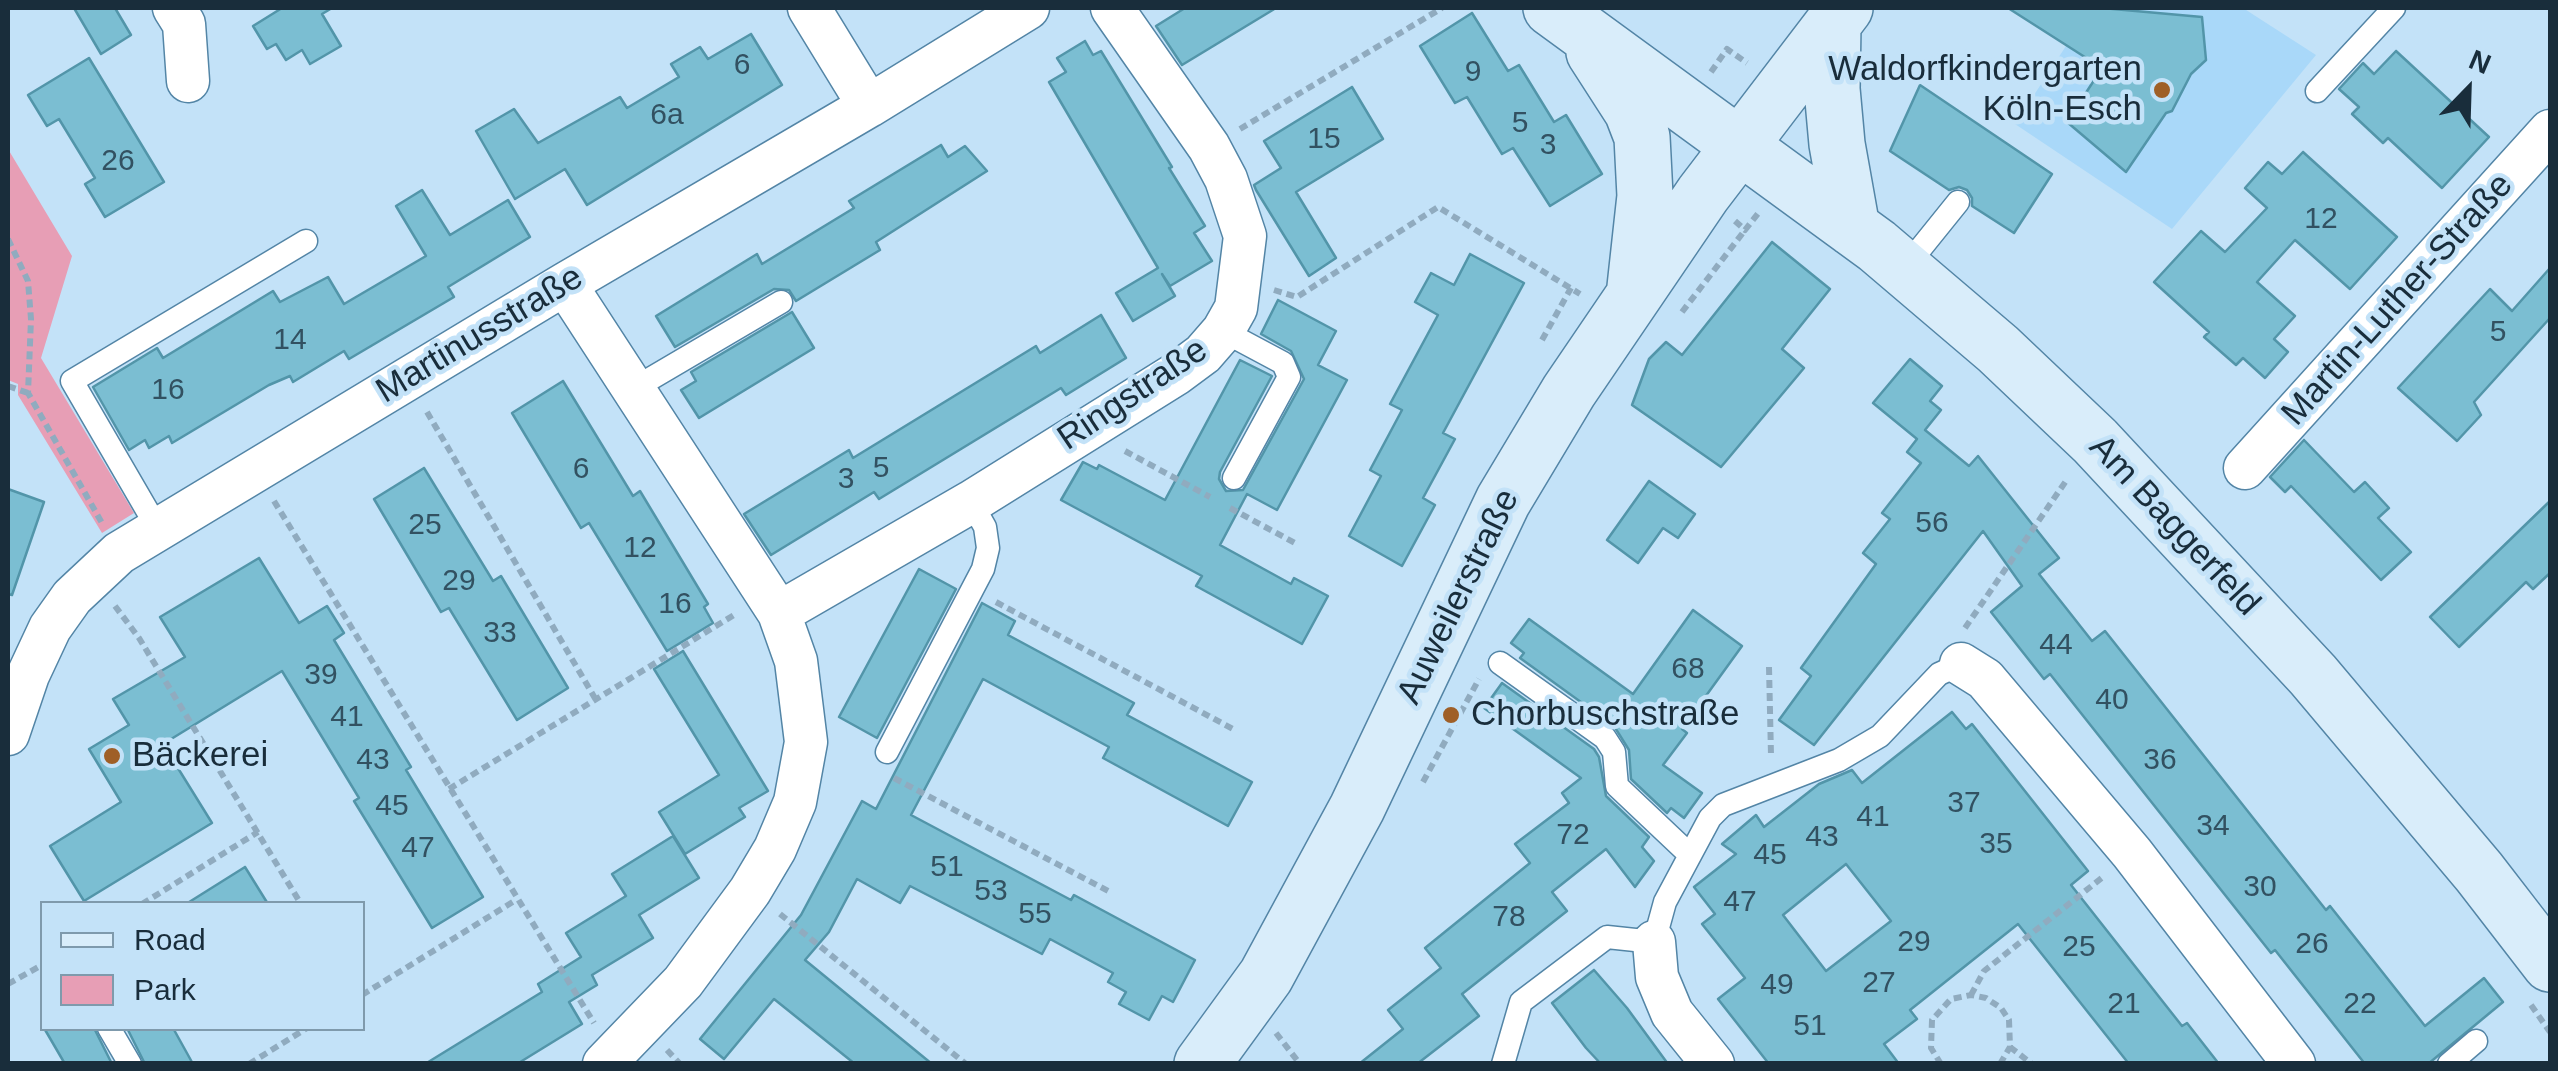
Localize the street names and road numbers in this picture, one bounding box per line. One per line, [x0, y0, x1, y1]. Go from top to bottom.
street label: Martin-Luther-Straße [2274, 165, 2522, 435]
street label: Martinusstraße [369, 257, 591, 413]
street label: Ringstraße [1050, 330, 1216, 460]
street label: Am Baggerfeld [2080, 427, 2268, 625]
street label: Auweilerstraße [1389, 483, 1529, 711]

